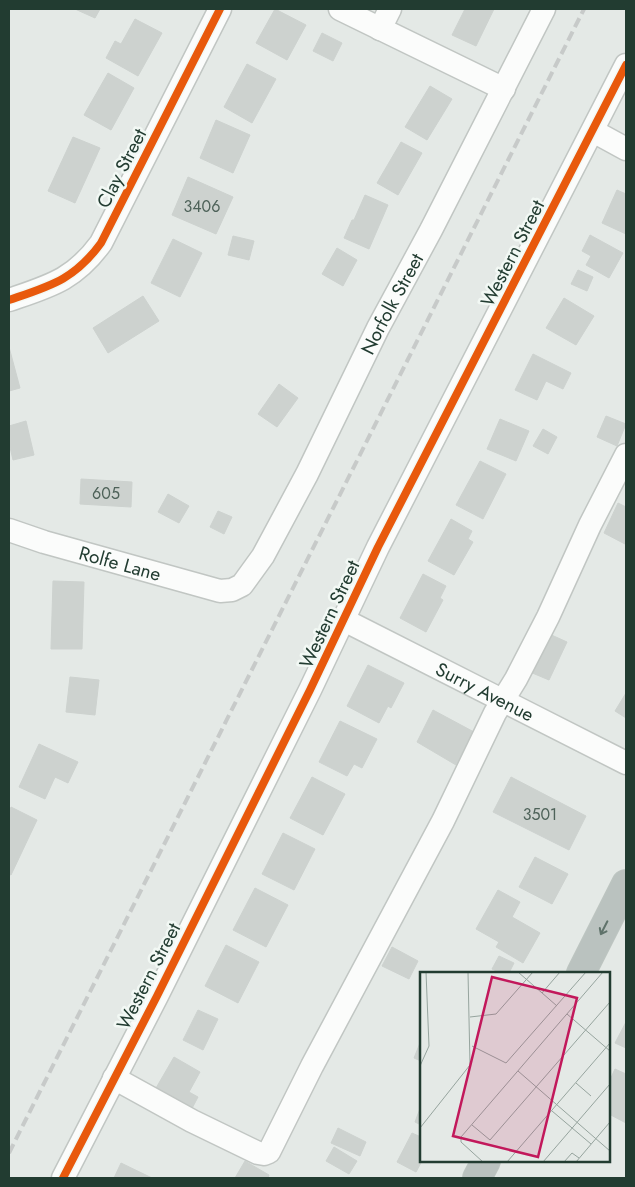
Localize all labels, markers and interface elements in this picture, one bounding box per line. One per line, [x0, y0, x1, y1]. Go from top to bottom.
street label: Clay Street [90, 123, 153, 213]
house number: 3406 [184, 195, 220, 218]
street label: Western Street [474, 195, 551, 311]
street label: Norfolk Street [354, 248, 430, 359]
house number: 605 [92, 482, 120, 505]
street label: Rolfe Lane [76, 539, 164, 588]
street label: Western Street [293, 555, 367, 673]
street label: Surry Avenue [431, 656, 539, 728]
house number: 3501 [523, 803, 557, 826]
street label: Western Street [110, 918, 187, 1034]
one-way arrow [599, 920, 608, 935]
inset map [420, 972, 610, 1162]

